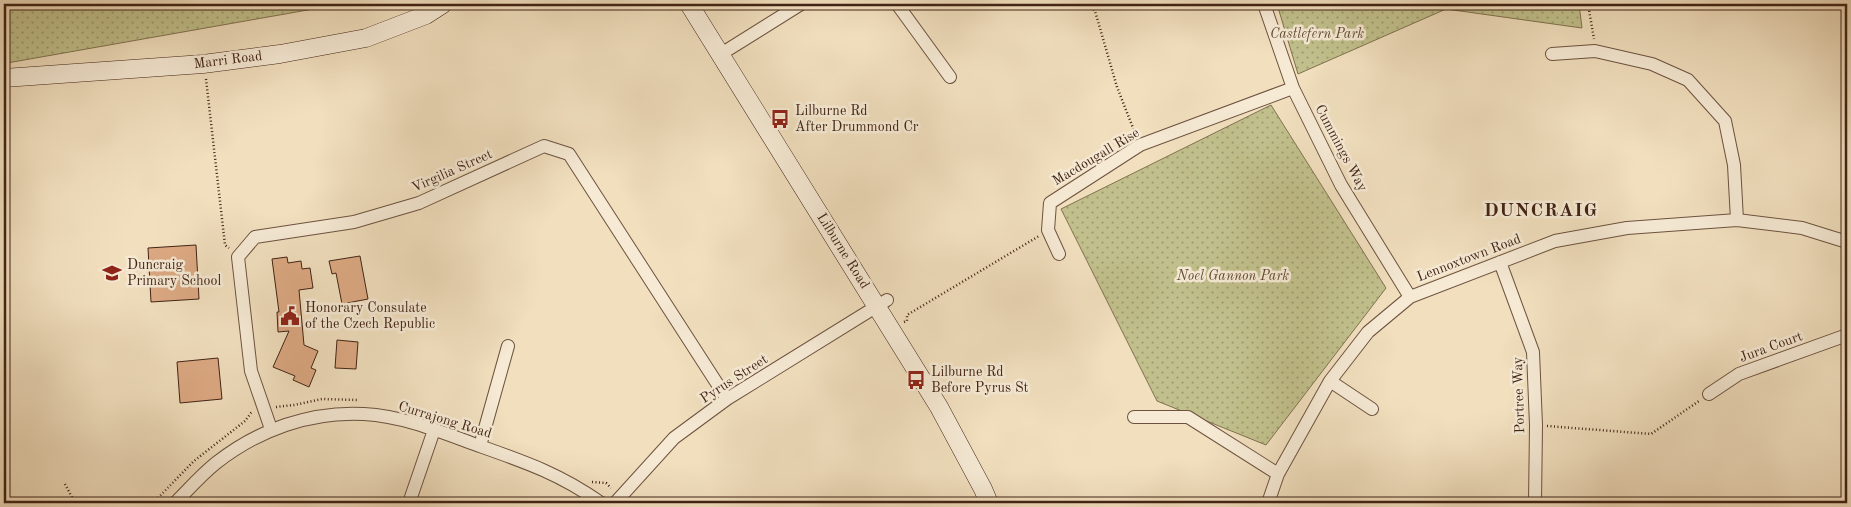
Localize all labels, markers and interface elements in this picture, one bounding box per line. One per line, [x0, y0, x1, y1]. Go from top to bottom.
park label: Castlefern Park [1270, 27, 1364, 42]
street label: Marri Road [193, 49, 263, 71]
street label: Cummings Way [1312, 102, 1370, 194]
place label: Lilburne Rd After Drummond Cr [795, 104, 919, 134]
bus stop icon: Lilburne Rd After Drummond Cr [769, 108, 791, 130]
street label: Macdougall Rise [1050, 126, 1142, 188]
street label: Virgilia Street [410, 147, 494, 195]
district label: DUNCRAIG [1484, 202, 1598, 221]
street label: Lilburne Road [814, 211, 872, 291]
street label: Lennoxtown Road [1415, 232, 1523, 284]
place label: Duncraig Primary School [127, 258, 221, 288]
school or university icon: Duncraig Primary School [101, 262, 123, 284]
park label: Noel Gannon Park [1176, 269, 1289, 283]
place label: Honorary Consulate of the Czech Republic [305, 301, 435, 331]
public building icon: Honorary Consulate of the Czech Republic [279, 305, 301, 327]
street label: Jura Court [1738, 329, 1805, 365]
street label: Pyrus Street [698, 352, 770, 406]
street label: Portree Way [1511, 356, 1527, 434]
place label: Lilburne Rd Before Pyrus St [931, 365, 1029, 395]
bus stop icon: Lilburne Rd Before Pyrus St [905, 369, 927, 391]
street label: Currajong Road [397, 399, 493, 441]

